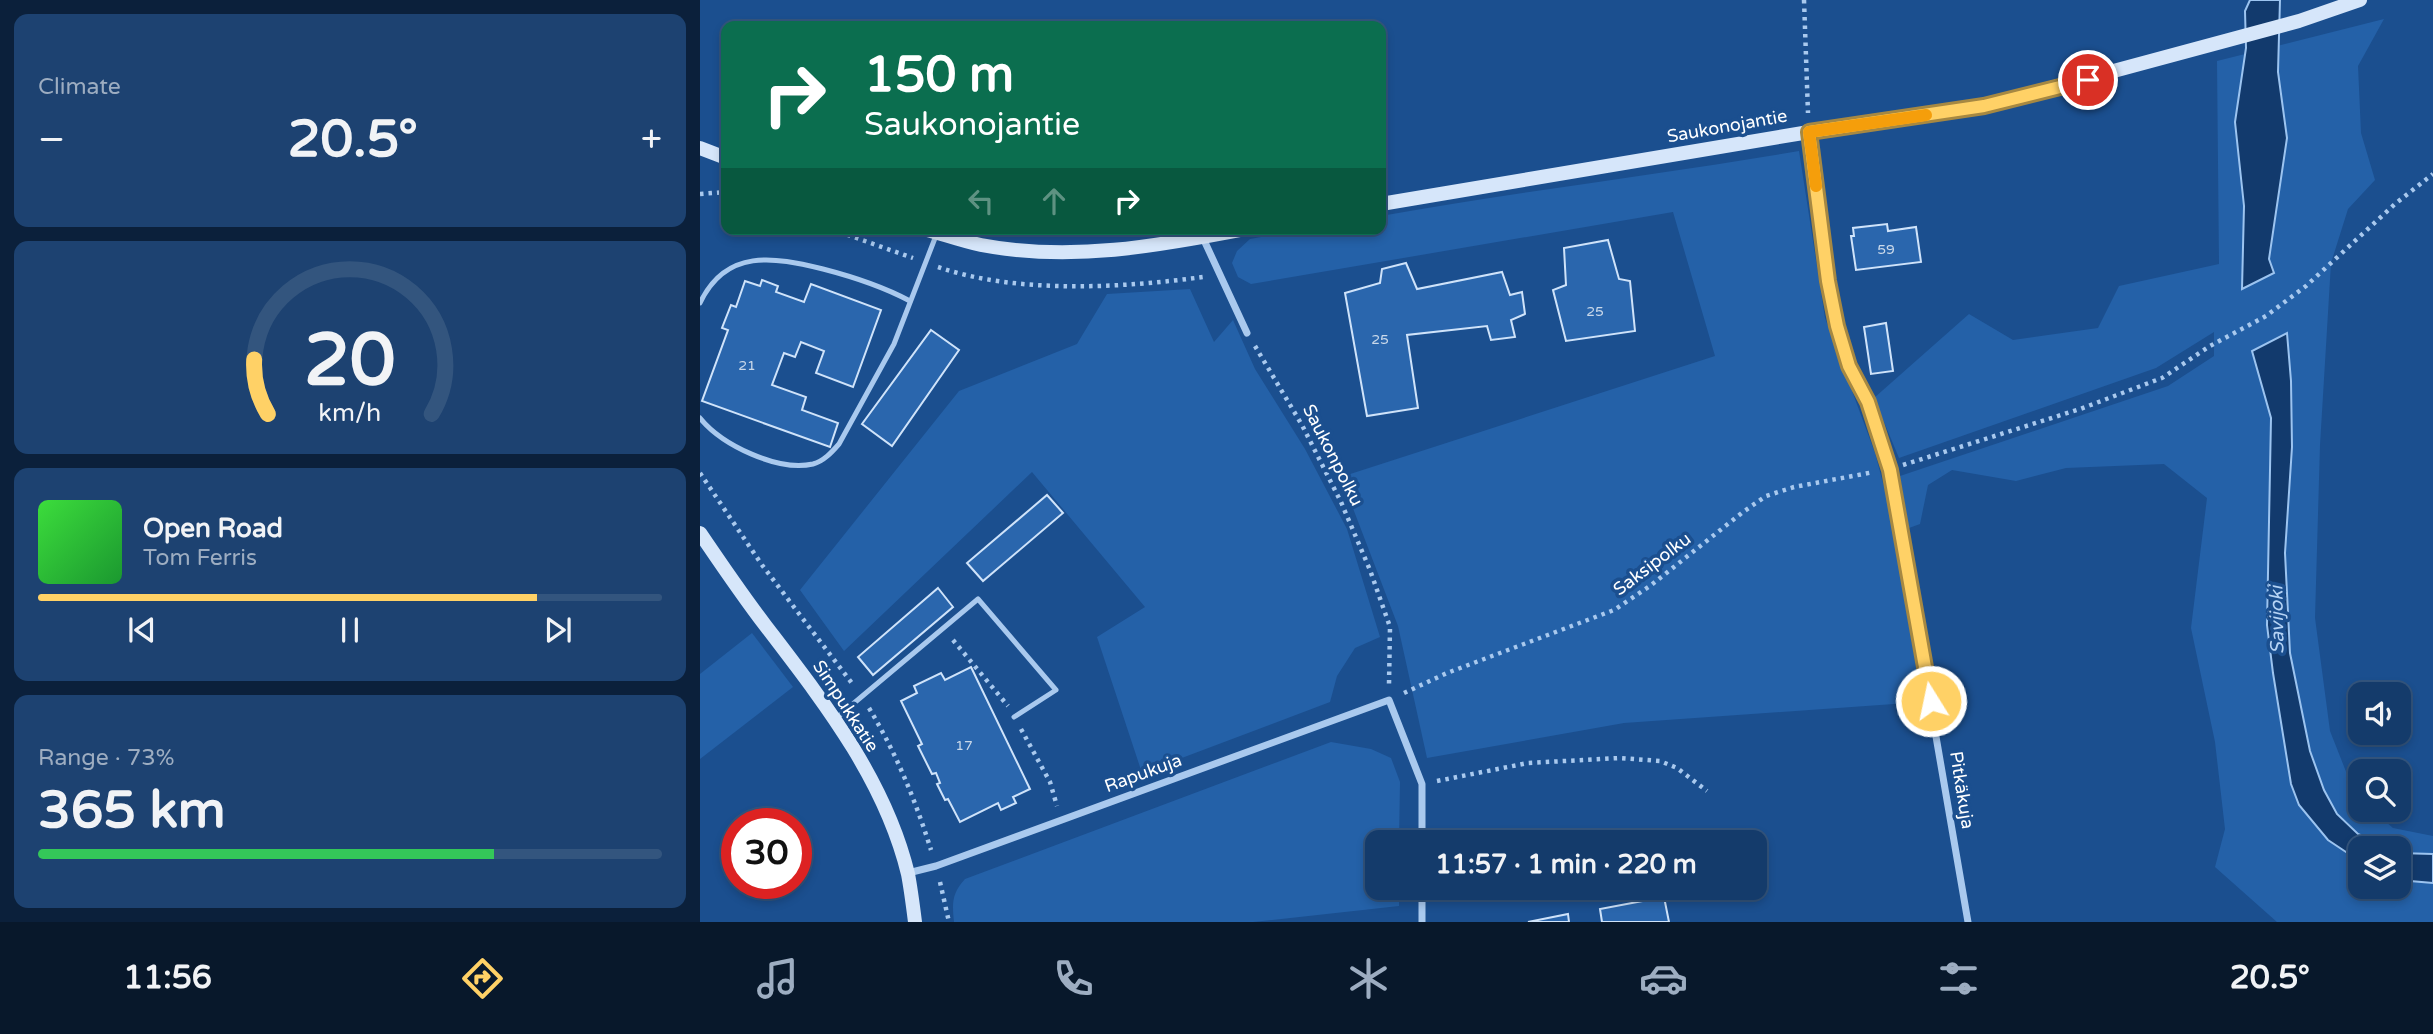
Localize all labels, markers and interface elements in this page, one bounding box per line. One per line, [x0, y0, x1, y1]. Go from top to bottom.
text: 150 m [864, 46, 1014, 105]
icon: right [749, 49, 840, 140]
pin [2058, 50, 2118, 110]
icon: arrive [2069, 61, 2107, 99]
text: Climate [38, 73, 121, 101]
street label: Saukonojantie [1665, 105, 1789, 147]
text: Saukonojantie [864, 106, 1080, 144]
text: 20.5° [288, 108, 418, 171]
text: − [38, 117, 65, 163]
text: + [641, 117, 662, 163]
icon: left [962, 182, 1000, 220]
icon: ahead [1035, 182, 1073, 220]
icon: right [1108, 182, 1146, 220]
house number: 59 [1877, 241, 1895, 258]
house number: 25 [1586, 303, 1604, 320]
text: 20 [304, 317, 396, 405]
house number: 25 [1371, 331, 1389, 348]
house number: 21 [738, 357, 756, 374]
text: km/h [319, 397, 381, 427]
street label: Saukonpolku [1298, 400, 1368, 510]
text: Open Road [143, 513, 283, 544]
street label: Saksipolku [1609, 528, 1695, 600]
text: Tom Ferris [143, 544, 257, 572]
water label: Savijoki [2265, 583, 2289, 654]
icon: previous [123, 611, 161, 649]
icon: pause [331, 611, 369, 649]
icon: next [539, 611, 577, 649]
street label: Simpukkatie [808, 656, 884, 756]
position arrow [1894, 664, 1968, 738]
map controls [2348, 682, 2411, 899]
button: sound [2348, 682, 2411, 745]
house number: 17 [955, 737, 973, 754]
text: Range · 73% [38, 744, 174, 772]
street label: Rapukuja [1101, 749, 1185, 797]
street label: Pitkäkuja [1945, 750, 1979, 830]
button: search [2348, 759, 2411, 822]
text: 365 km [38, 779, 226, 842]
speed limit sign: 30 [721, 808, 812, 899]
button: layers [2348, 836, 2411, 899]
text: 11:57 · 1 min · 220 m [1435, 849, 1697, 880]
icon: directions [458, 954, 507, 1003]
icon: music [753, 954, 802, 1003]
icon: phone [1049, 954, 1098, 1003]
icon: climate [1344, 954, 1393, 1003]
icon: car [1639, 954, 1688, 1003]
icon: filters [1934, 954, 1983, 1003]
text: 11:56 [123, 959, 212, 997]
text: 20.5° [2230, 959, 2310, 997]

